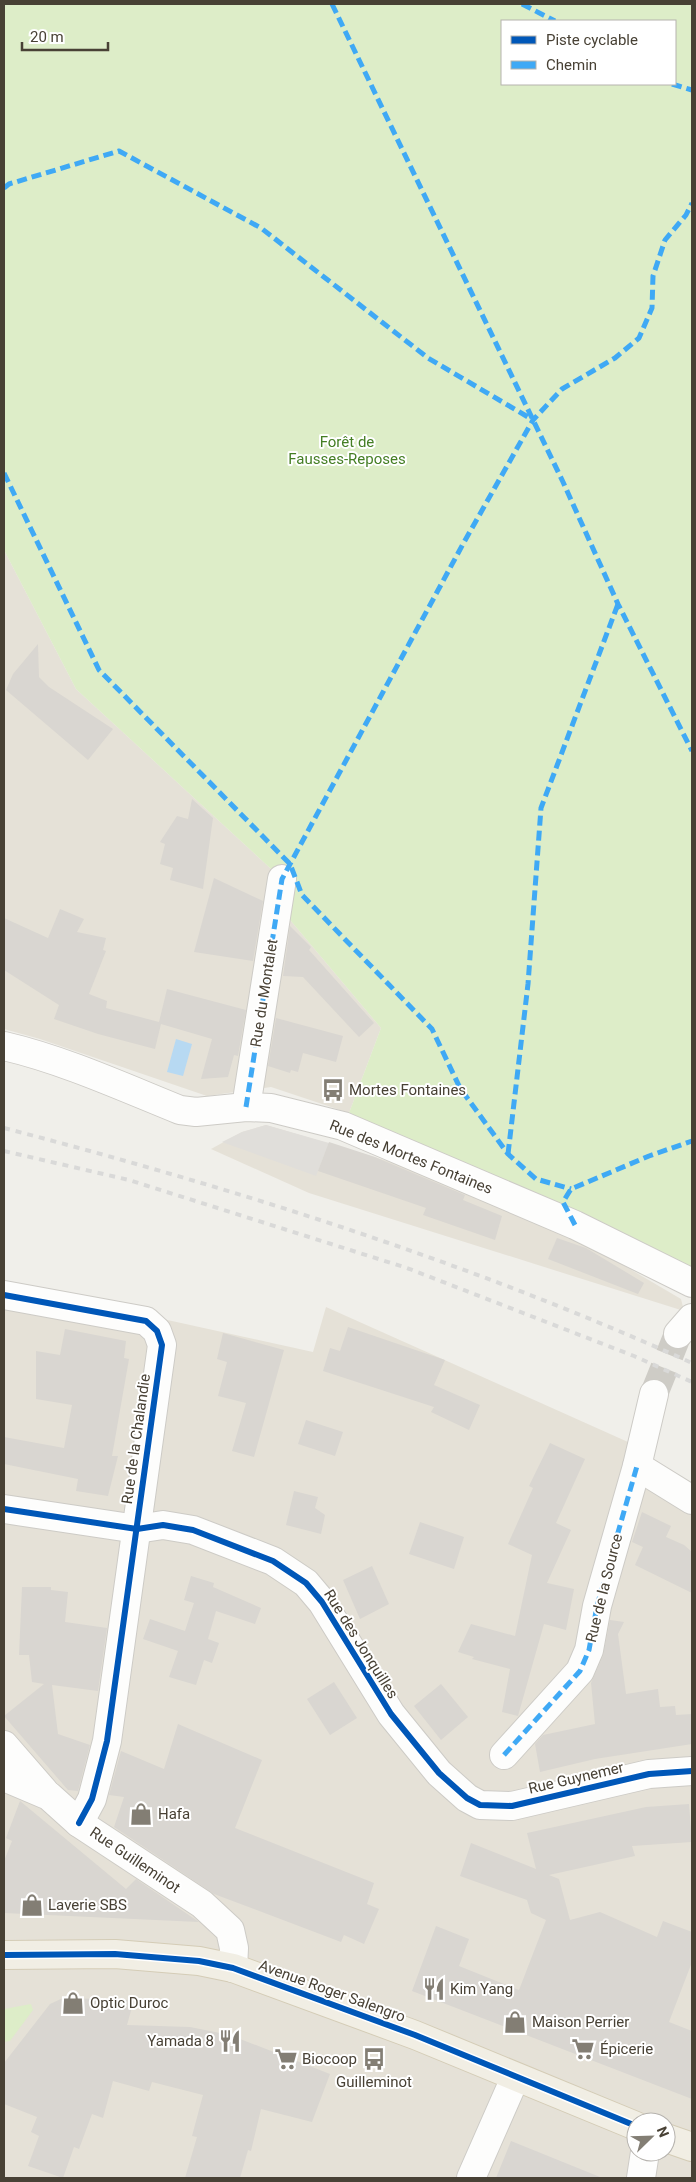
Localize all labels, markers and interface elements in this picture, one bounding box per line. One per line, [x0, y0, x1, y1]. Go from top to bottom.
scale bar [22, 20, 109, 52]
legend [501, 20, 676, 85]
text: 20 m [30, 28, 64, 46]
text: Piste cyclable [546, 31, 638, 49]
text: Chemin [546, 56, 597, 74]
park label: Forêt de Fausses-Reposes [288, 433, 406, 468]
street label: Rue du Montalet [247, 938, 281, 1048]
bus stop icon: Mortes Fontaines [320, 1077, 346, 1103]
place label: Mortes Fontaines [349, 1081, 466, 1099]
street label: Rue des Mortes Fontaines [327, 1116, 495, 1198]
street label: Rue de la Chalandie [118, 1373, 154, 1505]
street label: Rue de la Source [582, 1532, 626, 1644]
street label: Rue des Jonquilles [320, 1586, 402, 1702]
street label: Rue Guynemer [527, 1758, 625, 1798]
shop icon: Hafa [128, 1801, 154, 1827]
place label: Hafa [158, 1805, 190, 1823]
street label: Rue Guilleminot [86, 1823, 184, 1897]
shop icon: Laverie SBS [19, 1892, 45, 1918]
place label: Laverie SBS [48, 1896, 127, 1914]
street label: Avenue Roger Salengro [256, 1956, 408, 2026]
restaurant icon: Kim Yang [421, 1976, 447, 2002]
place label: Kim Yang [450, 1980, 513, 1998]
shop icon: Optic Duroc [60, 1990, 86, 2016]
place label: Optic Duroc [90, 1994, 168, 2012]
shop icon: Maison Perrier [502, 2009, 528, 2035]
place label: Maison Perrier [532, 2013, 629, 2031]
restaurant icon: Yamada 8 [217, 2028, 243, 2054]
place label: Yamada 8 [147, 2032, 214, 2050]
supermarket icon: Épicerie [570, 2036, 596, 2062]
place label: Épicerie [600, 2040, 653, 2058]
supermarket icon: Biocoop [273, 2046, 299, 2072]
bus stop icon: Guilleminot [361, 2046, 387, 2072]
place label: Biocoop [302, 2050, 357, 2068]
place label: Guilleminot [336, 2073, 412, 2091]
north arrow [626, 2112, 676, 2162]
text: N [654, 2124, 672, 2140]

